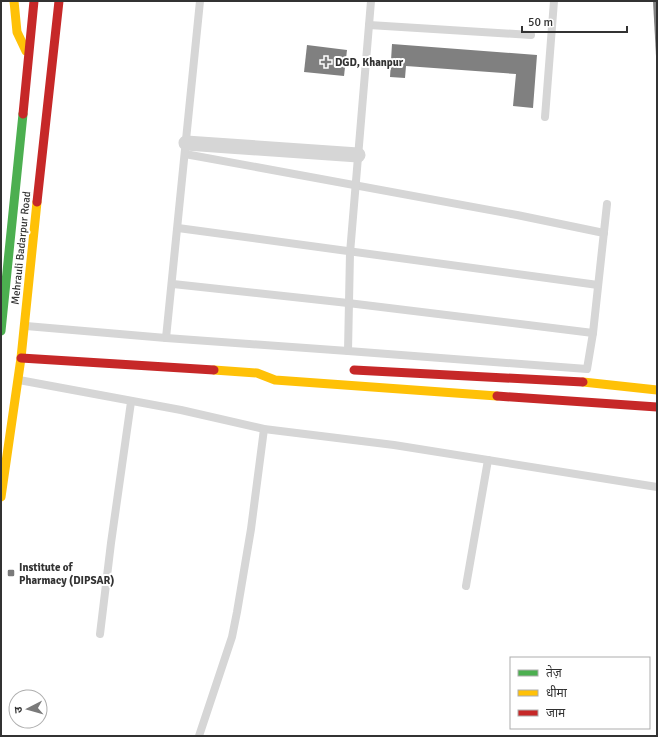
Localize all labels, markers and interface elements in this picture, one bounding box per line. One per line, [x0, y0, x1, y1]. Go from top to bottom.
scale bar [522, 8, 627, 34]
text: 50 m [528, 15, 553, 30]
marker: DGD, Khanpur [320, 56, 332, 68]
place label: DGD, Khanpur [335, 56, 404, 69]
street label: Mehrauli Badarpur Road [9, 190, 33, 305]
place label: Institute of Pharmacy (DIPSAR) [19, 561, 115, 587]
marker: Institute of Pharmacy (DIPSAR) [6, 568, 16, 578]
legend [510, 657, 650, 729]
text: तेज़ [546, 665, 563, 681]
text: धीमा [546, 685, 568, 701]
north arrow [8, 689, 48, 729]
text: उ [12, 706, 25, 714]
text: जाम [546, 706, 566, 721]

